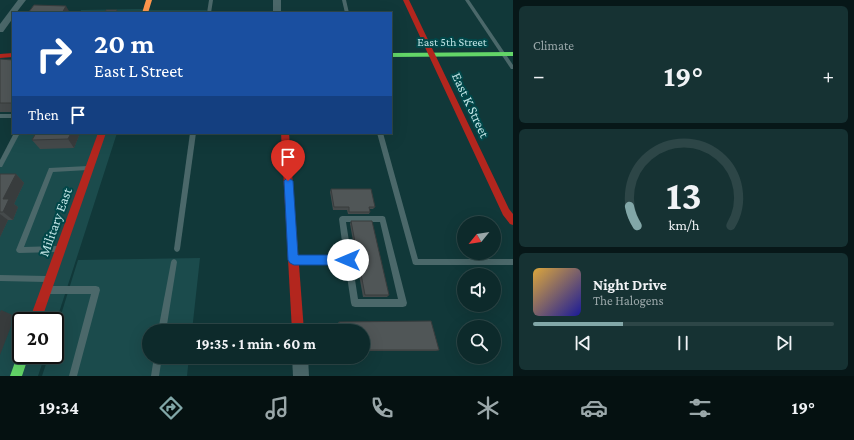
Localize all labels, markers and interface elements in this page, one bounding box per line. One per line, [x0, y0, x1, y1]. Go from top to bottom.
icon: right [28, 28, 80, 80]
text: 20 m [94, 28, 154, 59]
street label: East 5th Street [417, 35, 488, 49]
text: Climate [533, 38, 574, 53]
text: 19° [664, 59, 703, 92]
text: East L Street [94, 61, 183, 81]
text: − [533, 63, 545, 88]
text: + [822, 63, 834, 88]
street label: East K Street [449, 70, 493, 141]
icon: arrive [67, 104, 89, 126]
text: Then [28, 107, 59, 123]
pin [271, 140, 305, 181]
icon: arrive [277, 146, 299, 168]
text: 13 [666, 172, 701, 218]
street label: Military East [35, 185, 75, 259]
north arrow [457, 216, 501, 260]
map controls [457, 216, 501, 364]
text: km/h [668, 217, 699, 233]
position arrow [327, 239, 369, 281]
button: sound [457, 268, 501, 312]
text: Night Drive [593, 277, 667, 293]
text: The Halogens [593, 293, 664, 308]
speed limit sign: 20 [12, 312, 64, 364]
button: search [457, 320, 501, 364]
icon: previous [572, 332, 594, 354]
icon: pause [672, 332, 694, 354]
icon: next [773, 332, 795, 354]
text: 19:35 · 1 min · 60 m [196, 336, 316, 352]
icon: directions [157, 394, 185, 422]
icon: music [263, 394, 291, 422]
icon: phone [368, 394, 396, 422]
icon: climate [474, 394, 502, 422]
icon: car [580, 394, 608, 422]
icon: filters [686, 394, 714, 422]
text: 19:34 [39, 398, 79, 418]
text: 19° [791, 398, 815, 418]

